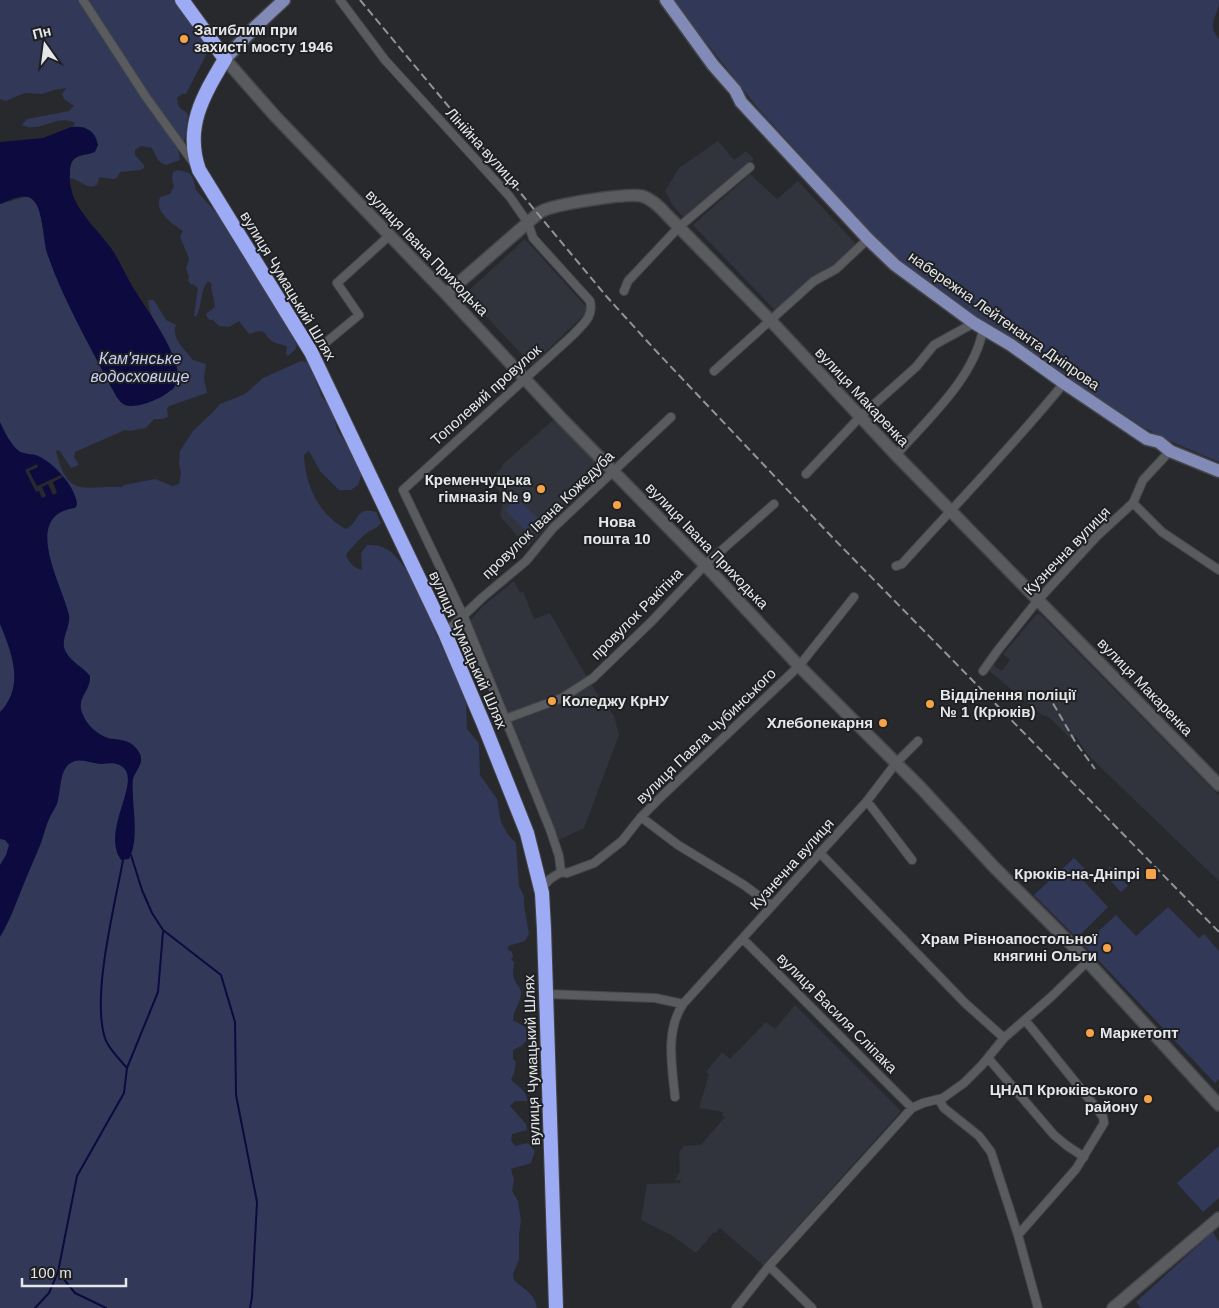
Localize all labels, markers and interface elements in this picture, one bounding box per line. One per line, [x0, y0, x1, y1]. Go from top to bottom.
north arrow [20, 20, 70, 70]
place label: Загиблим при захисті мосту 1946 [194, 21, 333, 55]
text: Пн [31, 22, 53, 42]
marker: Загиблим при захисті мосту 1946 [178, 33, 190, 45]
street label: Лінійна вулиця [443, 104, 524, 191]
street label: вулиця Івана Приходька [363, 186, 492, 320]
street label: вулиця Чумацький Шлях [237, 208, 340, 364]
street label: набережна Лейтенанта Дніпрова [906, 248, 1104, 394]
street label: Тополевий провулок [427, 341, 544, 448]
street label: вулиця Макаренка [812, 344, 913, 450]
water label: Кам'янське водосховище [91, 350, 189, 385]
street label: провулок Івана Кожедуба [478, 447, 618, 582]
place label: Кременчуцька гімназія № 9 [425, 471, 532, 505]
street label: вулиця Івана Приходька [643, 479, 772, 613]
marker: Кременчуцька гімназія № 9 [535, 483, 547, 495]
marker: Нова пошта 10 [611, 499, 623, 511]
street label: Кузнечна вулиця [1020, 503, 1113, 598]
place label: Нова пошта 10 [583, 513, 651, 547]
street label: провулок Ракітіна [587, 564, 686, 663]
street label: вулиця Чумацький Шлях [426, 568, 511, 732]
street label: вулиця Макаренка [1094, 634, 1197, 740]
street label: вулиця Павла Чубинського [632, 664, 779, 807]
place label: Відділення поліції № 1 (Крюків) [940, 686, 1077, 720]
place label: Коледжу КрНУ [562, 692, 669, 709]
marker: Коледжу КрНУ [546, 695, 558, 707]
marker: Відділення поліції № 1 (Крюків) [924, 698, 936, 710]
place label: Хлебопекарня [767, 714, 873, 731]
marker: Хлебопекарня [877, 717, 889, 729]
street label: Кузнечна вулиця [746, 815, 837, 913]
place label: Крюків-на-Дніпрі [1014, 865, 1140, 882]
marker: Крюків-на-Дніпрі [1144, 867, 1158, 881]
place label: Храм Рівноапостольної княгині Ольги [921, 930, 1098, 964]
marker: Храм Рівноапостольної княгині Ольги [1101, 942, 1113, 954]
street label: вулиця Василя Сліпака [774, 949, 901, 1077]
street label: вулиця Чумацький Шлях [520, 974, 543, 1146]
place label: Маркетопт [1100, 1024, 1179, 1041]
marker: Маркетопт [1084, 1027, 1096, 1039]
place label: ЦНАП Крюківського району [990, 1081, 1139, 1115]
marker: ЦНАП Крюківського району [1142, 1093, 1154, 1105]
scale bar [22, 1256, 126, 1288]
text: 100 m [30, 1264, 72, 1281]

